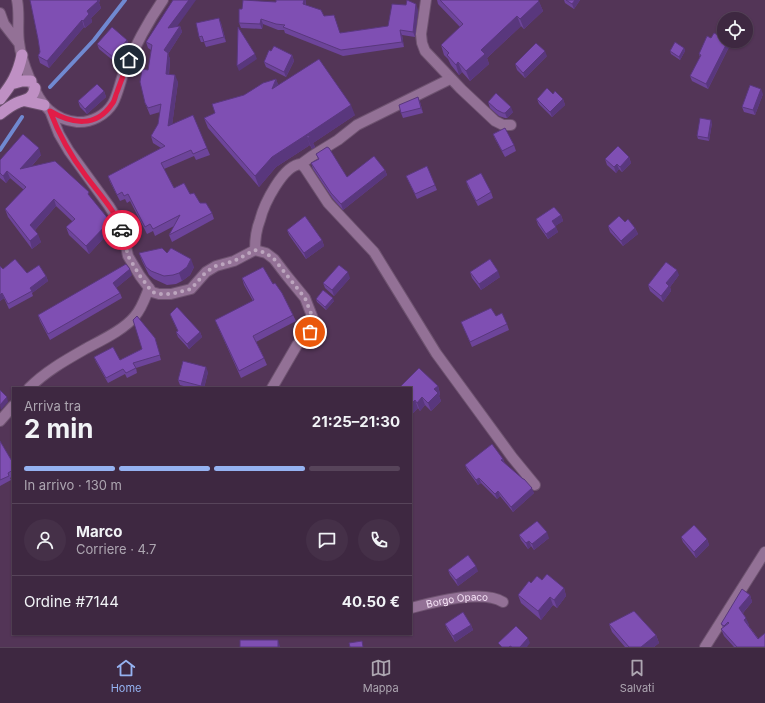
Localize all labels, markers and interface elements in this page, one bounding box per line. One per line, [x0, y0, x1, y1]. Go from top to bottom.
map controls [717, 12, 753, 48]
button: locate [717, 12, 753, 48]
pin [112, 43, 146, 77]
icon: home [118, 49, 140, 71]
courier [102, 210, 142, 250]
icon: car [111, 219, 133, 241]
pin [293, 315, 327, 349]
icon: bag [299, 321, 321, 343]
text: Arriva tra [24, 398, 81, 414]
text: 21:25–21:30 [312, 412, 400, 431]
text: 2 min [24, 413, 94, 444]
text: In arrivo · 130 m [24, 477, 122, 493]
button: person [24, 519, 66, 561]
button: chat [306, 519, 348, 561]
button: phone [358, 519, 400, 561]
text: Marco [76, 522, 122, 541]
text: Corriere · 4.7 [76, 541, 156, 557]
street label: Borgo Opaco [425, 590, 489, 610]
text: Ordine #7144 [24, 592, 119, 611]
text: 40.50 € [342, 592, 400, 611]
tab: Home [111, 657, 141, 695]
tab: Mappa [363, 657, 399, 695]
tab: Salvati [620, 657, 654, 695]

